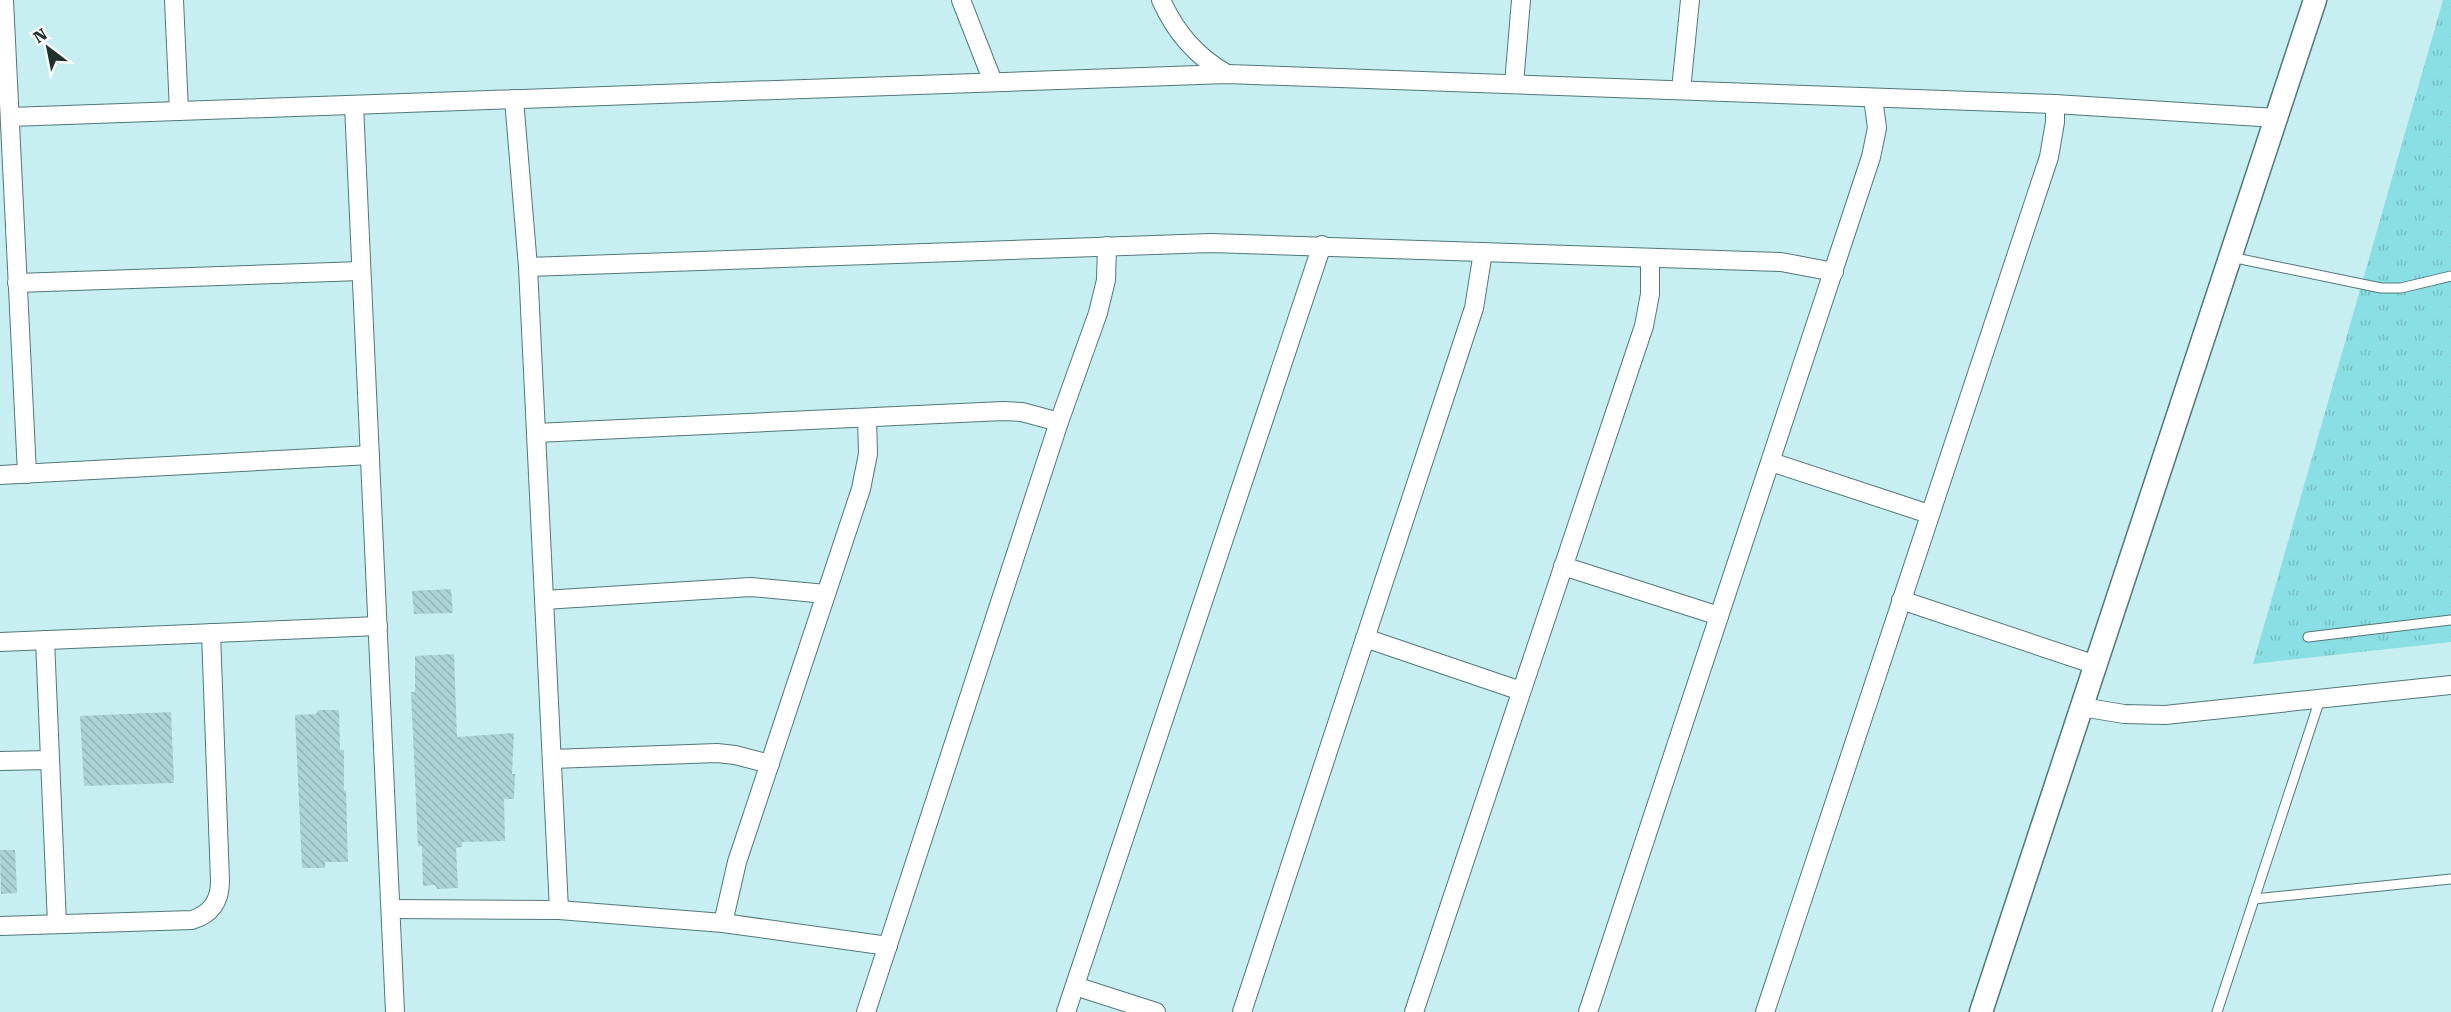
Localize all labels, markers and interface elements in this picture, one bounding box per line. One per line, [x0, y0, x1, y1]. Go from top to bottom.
north arrow [18, 18, 78, 78]
text: N [30, 24, 51, 47]

